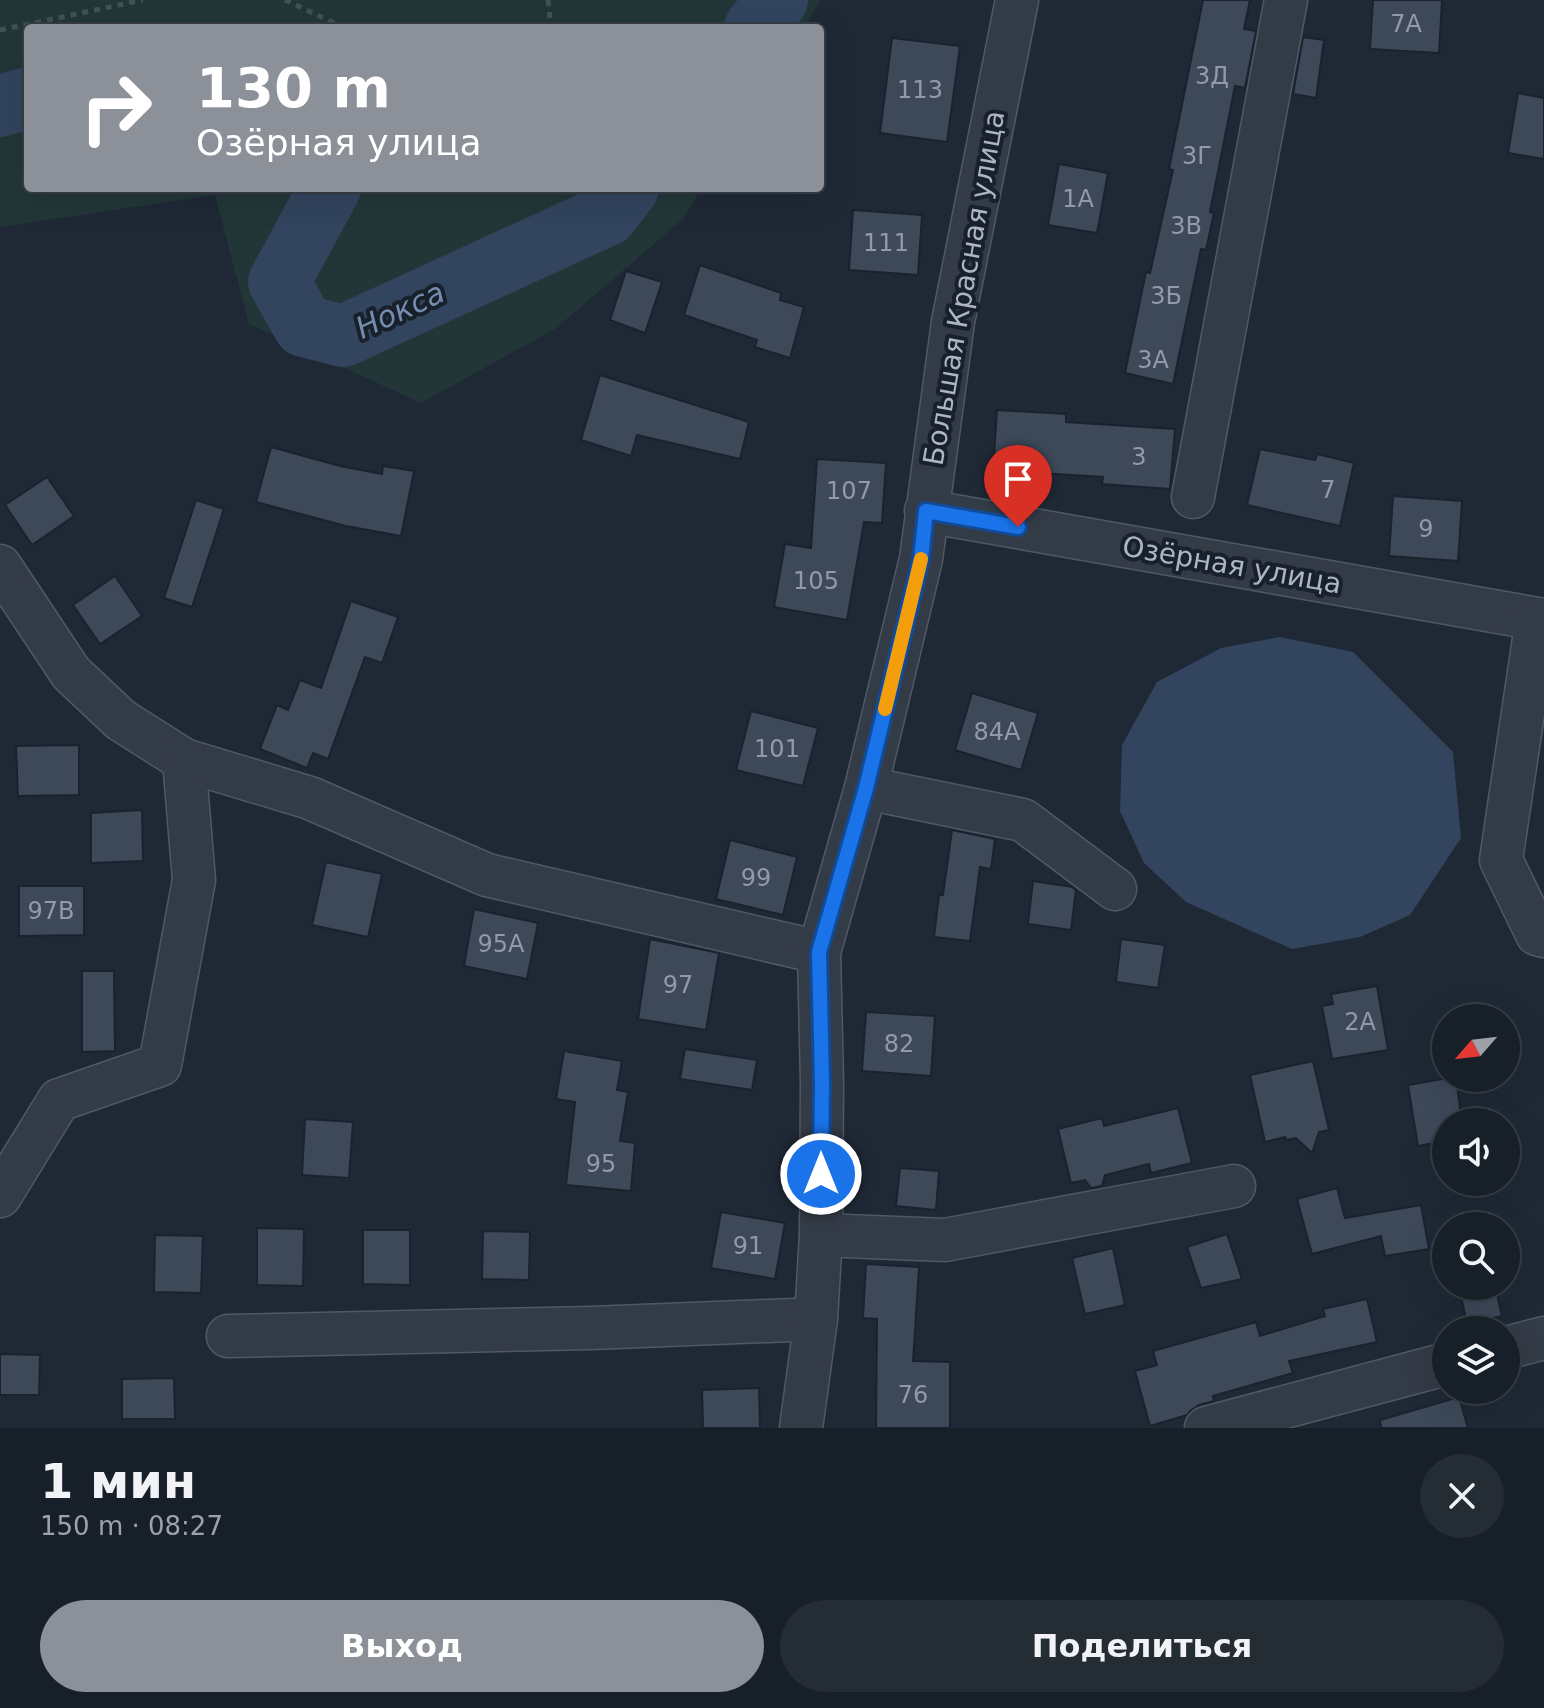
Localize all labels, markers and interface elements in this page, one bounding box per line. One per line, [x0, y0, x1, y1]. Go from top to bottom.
house number: 7А [1390, 10, 1422, 38]
text: 130 m [196, 55, 391, 120]
icon: right [64, 56, 168, 160]
house number: 3Д [1195, 62, 1229, 90]
house number: 113 [897, 76, 943, 104]
street label: Большая Красная улица [917, 108, 1011, 468]
text: Озёрная улица [196, 122, 481, 163]
house number: 3Г [1182, 142, 1212, 170]
house number: 1A [1062, 185, 1094, 213]
house number: 3В [1170, 212, 1202, 240]
house number: 111 [863, 229, 909, 257]
water label: Нокса [350, 274, 450, 346]
house number: 3Б [1150, 282, 1182, 310]
house number: 3А [1137, 346, 1169, 374]
house number: 3 [1131, 443, 1147, 471]
pin [984, 445, 1052, 527]
icon: arrive [996, 457, 1040, 501]
house number: 7 [1320, 476, 1336, 504]
house number: 107 [826, 477, 872, 505]
house number: 9 [1418, 515, 1434, 543]
street label: Озёрная улица [1120, 529, 1344, 601]
house number: 105 [793, 567, 839, 595]
house number: 84А [974, 718, 1021, 746]
house number: 101 [754, 735, 800, 763]
house number: 99 [741, 864, 771, 892]
house number: 97В [27, 897, 75, 925]
house number: 95А [478, 930, 525, 958]
house number: 97 [663, 971, 693, 999]
north arrow [1432, 1004, 1520, 1092]
map controls [1432, 1004, 1520, 1404]
house number: 2А [1344, 1008, 1376, 1036]
house number: 82 [884, 1030, 914, 1058]
button: sound [1432, 1108, 1520, 1196]
position arrow [779, 1132, 863, 1216]
house number: 95 [586, 1150, 616, 1178]
button: search [1432, 1212, 1520, 1300]
house number: 91 [733, 1232, 763, 1260]
button: layers [1432, 1316, 1520, 1404]
house number: 76 [898, 1381, 928, 1409]
text: 1 мин [40, 1453, 196, 1509]
button: close [1420, 1454, 1504, 1538]
text: 150 m · 08:27 [40, 1511, 223, 1541]
button: Выход [40, 1600, 764, 1692]
button: Поделиться [780, 1600, 1504, 1692]

